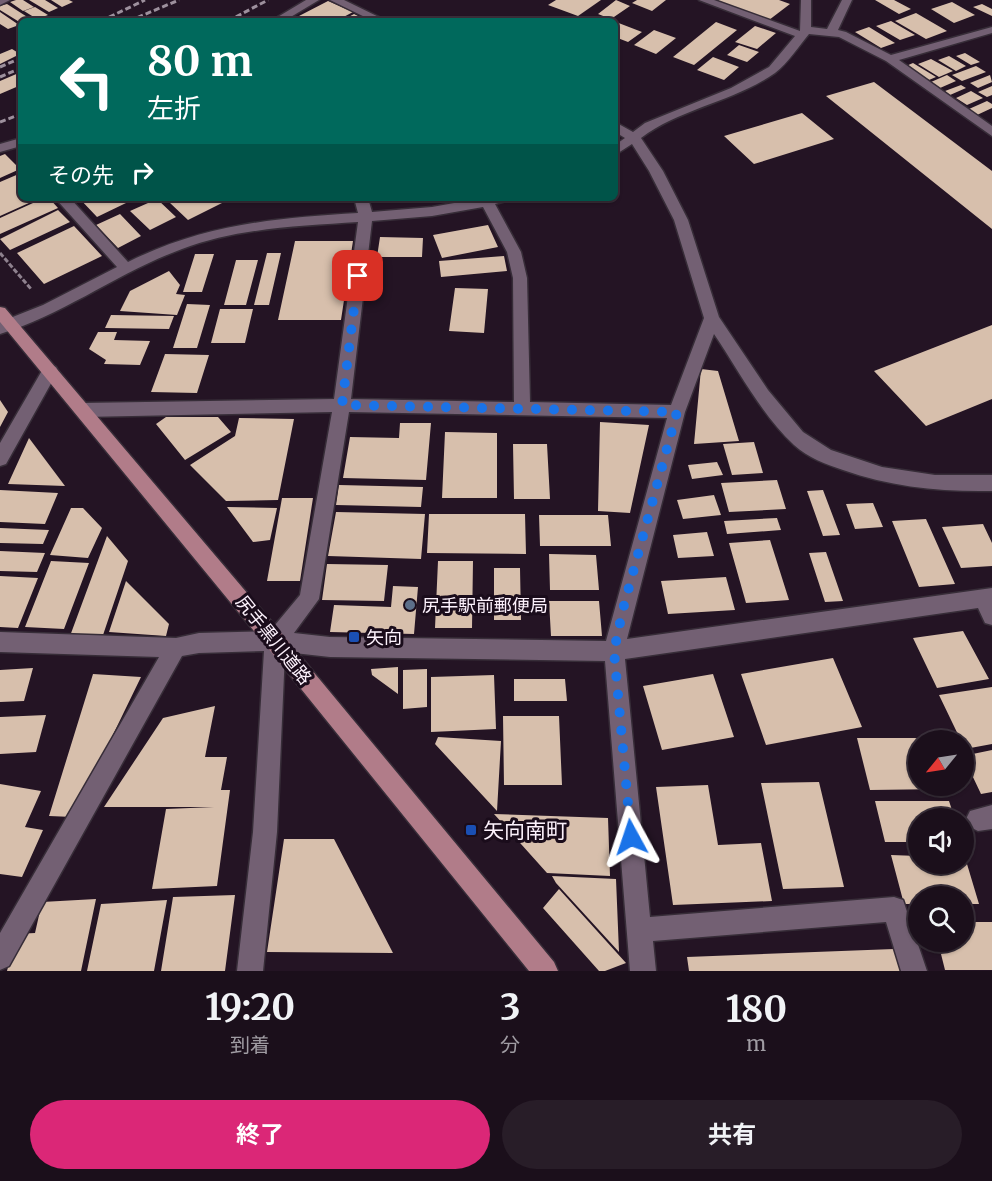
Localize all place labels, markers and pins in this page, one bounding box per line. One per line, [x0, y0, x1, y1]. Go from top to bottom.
pin [332, 250, 383, 301]
place label: 尻手駅前郵便局 [422, 594, 548, 617]
marker: 尻手駅前郵便局 [403, 598, 417, 612]
place label: 矢向 [366, 626, 402, 649]
marker: 矢向 [347, 630, 361, 644]
place label: 矢向南町 [483, 817, 567, 844]
marker: 矢向南町 [464, 823, 478, 837]

